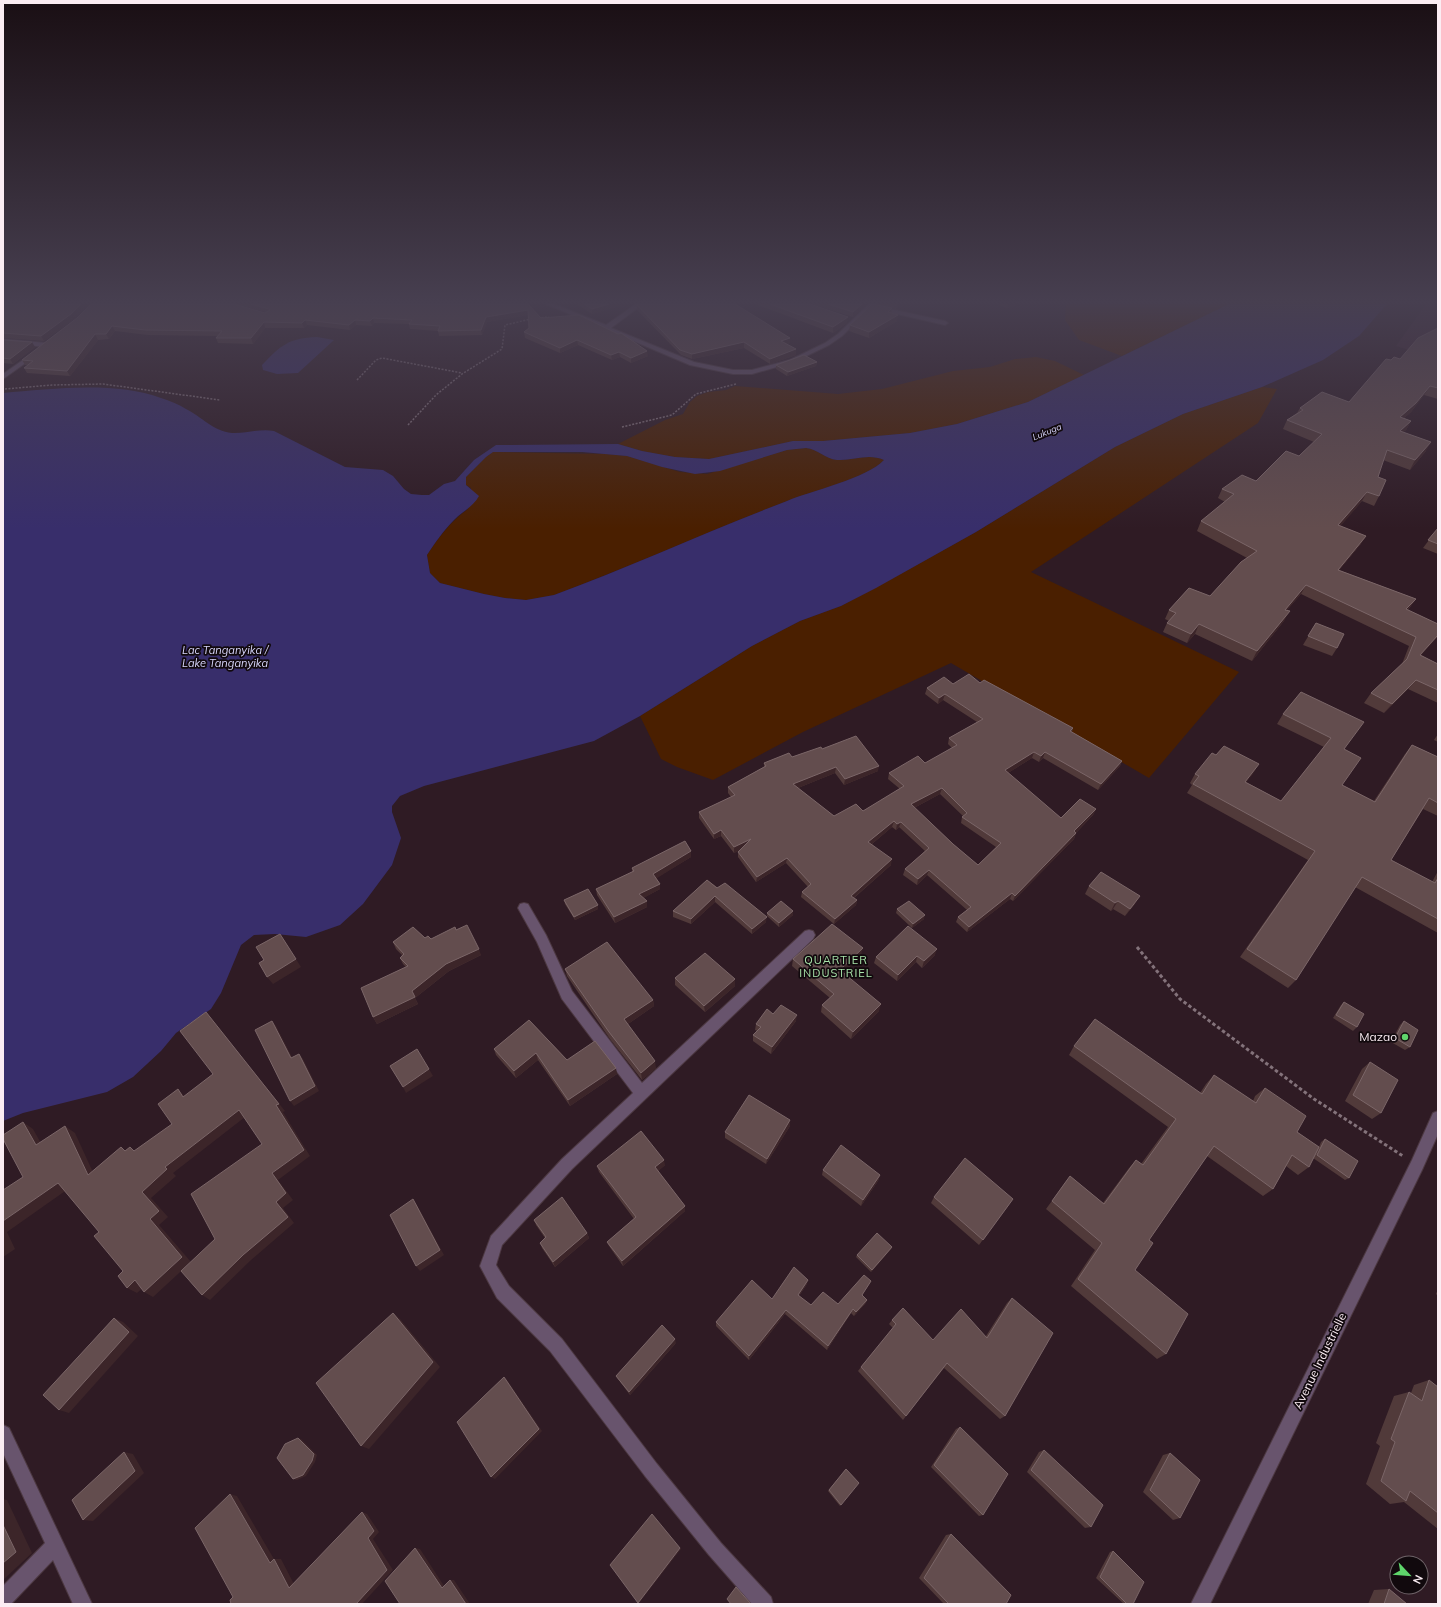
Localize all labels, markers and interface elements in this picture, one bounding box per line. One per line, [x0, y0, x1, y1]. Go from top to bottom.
water label: Lukuga [1031, 420, 1064, 442]
water label: Lac Tanganyika / Lake Tanganyika [182, 643, 270, 670]
district label: QUARTIER INDUSTRIEL [799, 953, 873, 980]
place label: Mazao [1359, 1029, 1397, 1044]
marker: Mazao [1400, 1032, 1410, 1042]
street label: Avenue Industrielle [1290, 1310, 1349, 1411]
north arrow [1389, 1555, 1429, 1595]
text: N [1410, 1573, 1426, 1586]

